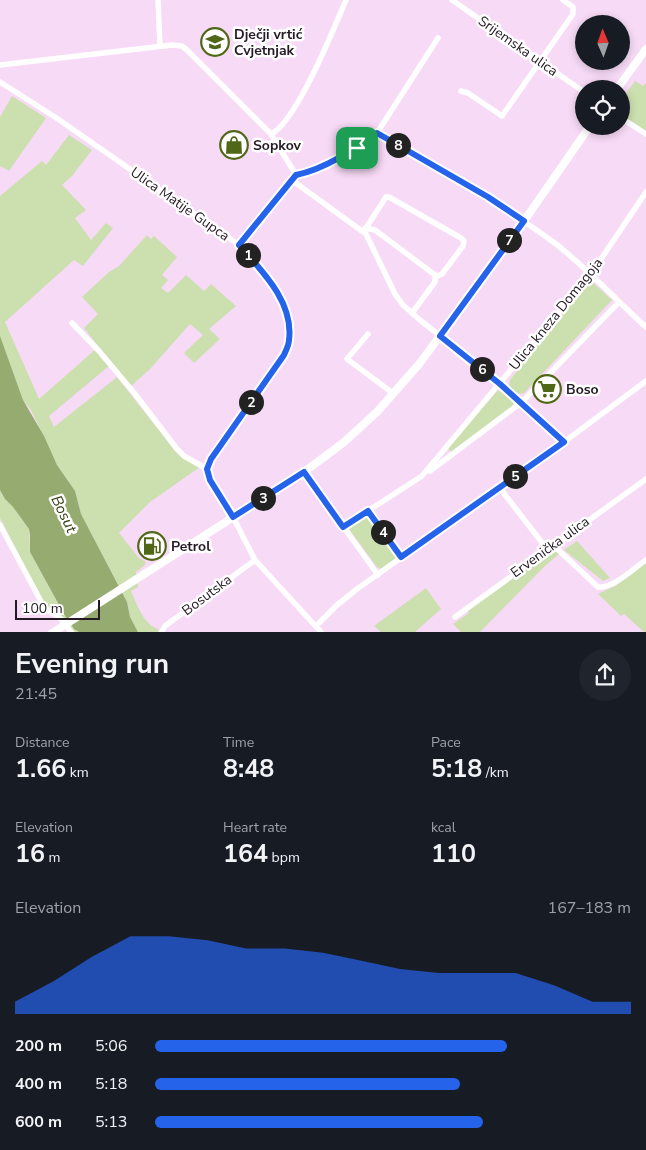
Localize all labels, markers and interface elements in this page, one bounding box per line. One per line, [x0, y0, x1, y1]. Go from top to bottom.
street label: Srijemska ulica [474, 11, 562, 81]
north arrow [575, 15, 630, 70]
map controls [575, 15, 630, 135]
place label: Dječji vrtić Cvjetnjak [234, 25, 303, 60]
school or university icon: Dječji vrtić Cvjetnjak [200, 27, 230, 57]
button: locate [575, 80, 630, 135]
pin [336, 127, 378, 169]
shop icon: Sopkov [219, 130, 249, 160]
pin: 8 [386, 132, 410, 158]
icon: arrive [343, 134, 371, 162]
place label: Sopkov [253, 136, 302, 155]
text: 8 [394, 136, 403, 155]
street label: Ulica Matije Gupca [127, 163, 233, 245]
pin: 7 [496, 228, 522, 252]
text: 7 [505, 231, 514, 250]
pin: 1 [236, 242, 260, 268]
text: 1 [244, 246, 253, 265]
street label: Ulica kneza Domagoja [505, 254, 607, 374]
pin: 6 [470, 356, 494, 382]
text: 6 [478, 360, 487, 379]
supermarket icon: Boso [532, 374, 562, 404]
place label: Boso [566, 380, 599, 399]
pin: 2 [238, 390, 264, 414]
text: 2 [247, 393, 256, 412]
pin: 5 [502, 464, 528, 488]
text: 5 [511, 467, 520, 486]
pin: 3 [250, 486, 276, 510]
text: 3 [259, 489, 268, 508]
water label: Bosut [46, 492, 82, 537]
street label: Ervenička ulica [507, 512, 593, 582]
pin: 4 [370, 520, 396, 544]
text: 4 [379, 523, 388, 542]
fuel station icon: Petrol [137, 531, 167, 561]
place label: Petrol [171, 537, 211, 556]
street label: Bosutska [178, 570, 236, 620]
scale bar [15, 598, 100, 621]
text: 100 m [22, 599, 63, 618]
text: Evening run [15, 645, 169, 683]
button: share [579, 649, 631, 701]
text: 21:45 [15, 683, 57, 705]
text: Distance [15, 733, 69, 752]
text: Time [223, 733, 254, 752]
text: Pace [431, 733, 461, 752]
text: 1.66 [15, 752, 66, 786]
text: 8:48 [223, 752, 274, 786]
text: 5:18 [431, 752, 482, 786]
text: km [66, 763, 89, 782]
text: /km [482, 763, 509, 782]
text: Elevation [15, 818, 73, 837]
text: Heart rate [223, 818, 287, 837]
text: kcal [431, 818, 456, 837]
text: 16 [15, 837, 45, 871]
text: 164 [223, 837, 268, 871]
text: 110 [431, 837, 476, 871]
text: m [45, 848, 61, 867]
text: bpm [268, 848, 300, 867]
text: Elevation [15, 897, 81, 919]
text: 167–183 m [548, 897, 631, 919]
text: 200 m [15, 1035, 62, 1057]
text: 5:06 [95, 1035, 127, 1057]
text: 400 m [15, 1073, 62, 1095]
text: 5:18 [95, 1073, 127, 1095]
text: 600 m [15, 1111, 62, 1133]
text: 5:13 [95, 1111, 127, 1133]

